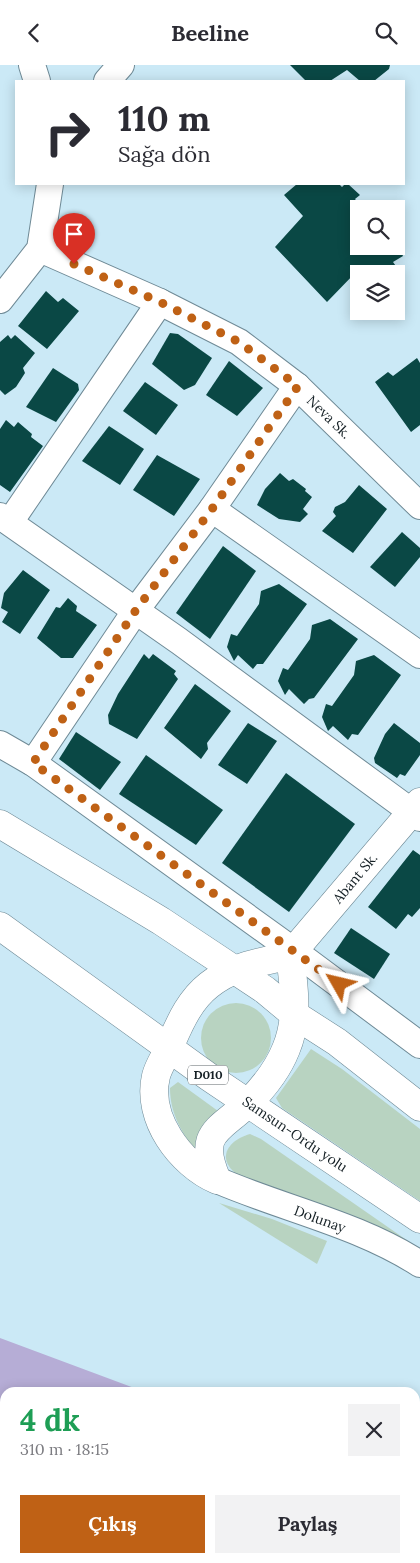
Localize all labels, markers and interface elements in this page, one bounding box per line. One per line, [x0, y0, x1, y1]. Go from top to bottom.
icon: back [20, 19, 48, 47]
text: Beeline [171, 19, 249, 47]
icon: search [372, 19, 400, 47]
text: 110 m [118, 96, 210, 141]
icon: right [35, 100, 100, 165]
text: Sağa dön [118, 140, 211, 168]
map controls [350, 200, 405, 320]
button: search [350, 200, 405, 255]
pin [53, 213, 95, 264]
icon: arrive [60, 220, 88, 248]
button: layers [350, 265, 405, 320]
street label: Neva Sk. [303, 391, 355, 443]
street label: Abant Sk. [328, 849, 381, 908]
position arrow [312, 957, 364, 1009]
road number: D010 [188, 1065, 228, 1085]
street label: Samsun-Ordu yolu [239, 1092, 351, 1176]
street label: Dolunay [292, 1201, 349, 1237]
text: 4 dk [20, 1401, 80, 1439]
button: close [348, 1404, 400, 1456]
text: 310 m · 18:15 [20, 1439, 109, 1459]
button: Çıkış [20, 1495, 205, 1553]
button: Paylaş [215, 1495, 400, 1553]

